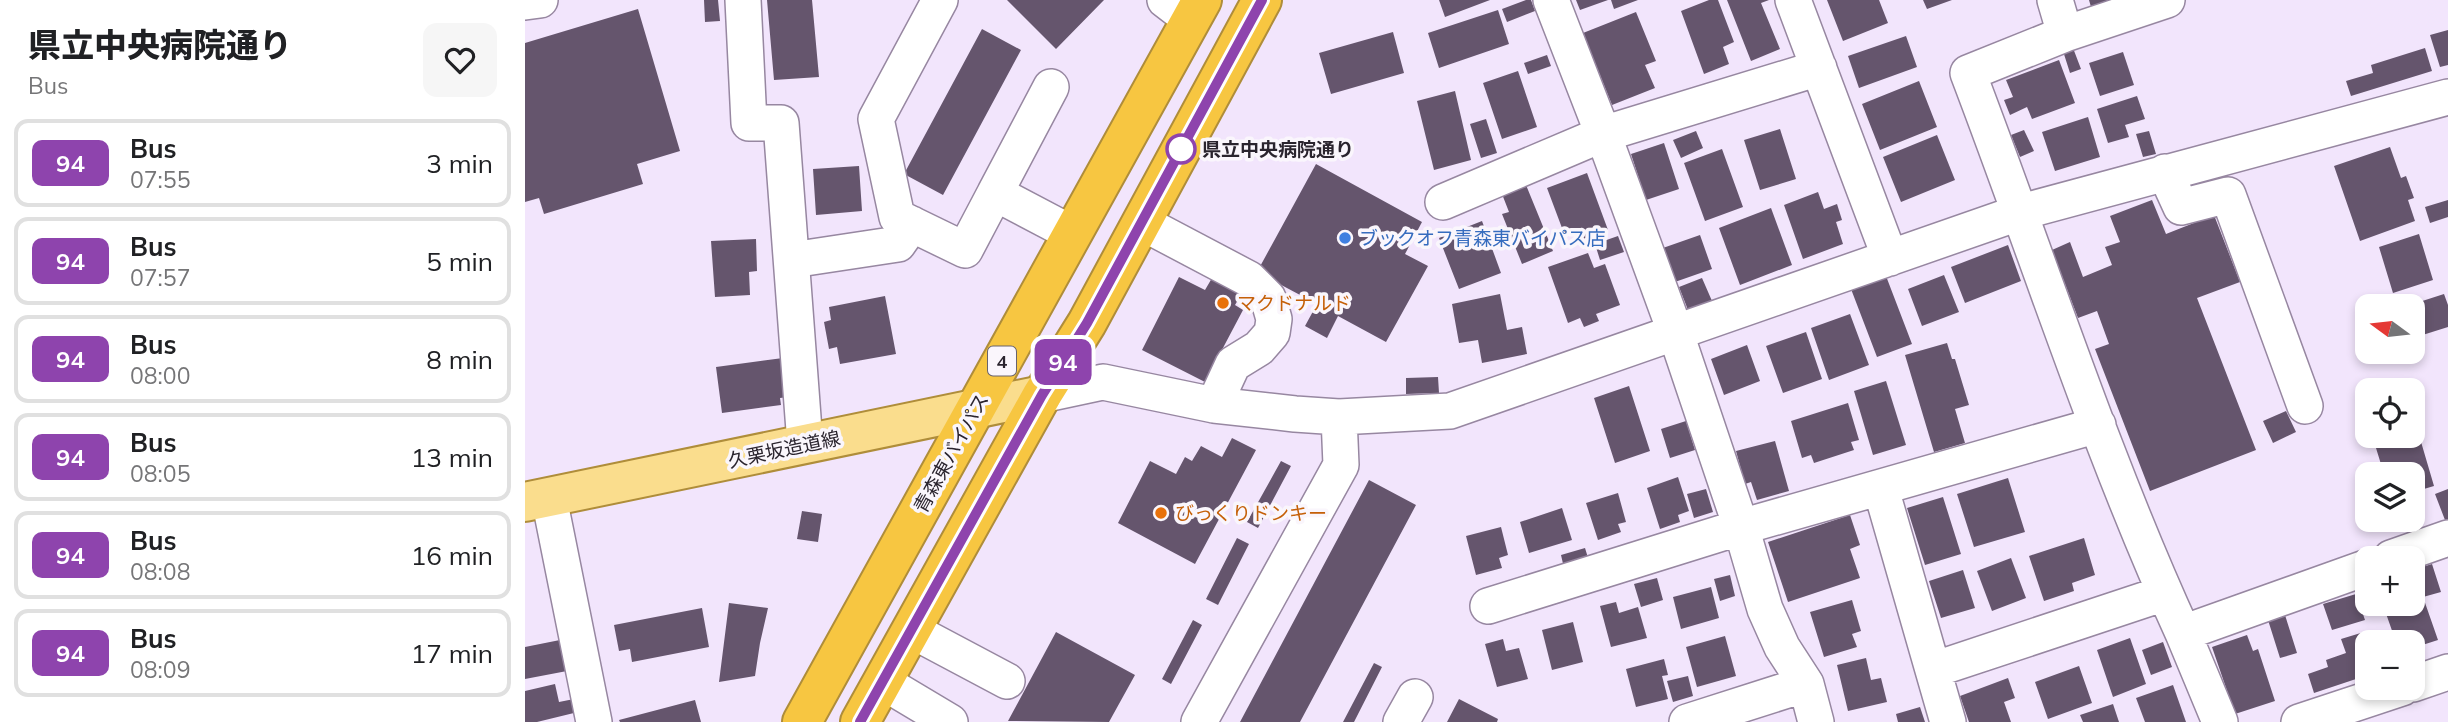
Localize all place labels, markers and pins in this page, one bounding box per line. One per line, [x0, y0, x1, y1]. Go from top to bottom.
marker: 県立中央病院通り [1166, 134, 1196, 164]
place label: 県立中央病院通り [1202, 137, 1354, 161]
place label: ブックオフ青森東バイパス店 [1359, 226, 1606, 250]
marker: ブックオフ青森東バイパス店 [1337, 230, 1353, 246]
place label: マクドナルド [1237, 291, 1351, 315]
marker: マクドナルド [1215, 295, 1231, 311]
place label: びっくりドンキー [1175, 501, 1327, 525]
marker: びっくりドンキー [1153, 505, 1169, 521]

